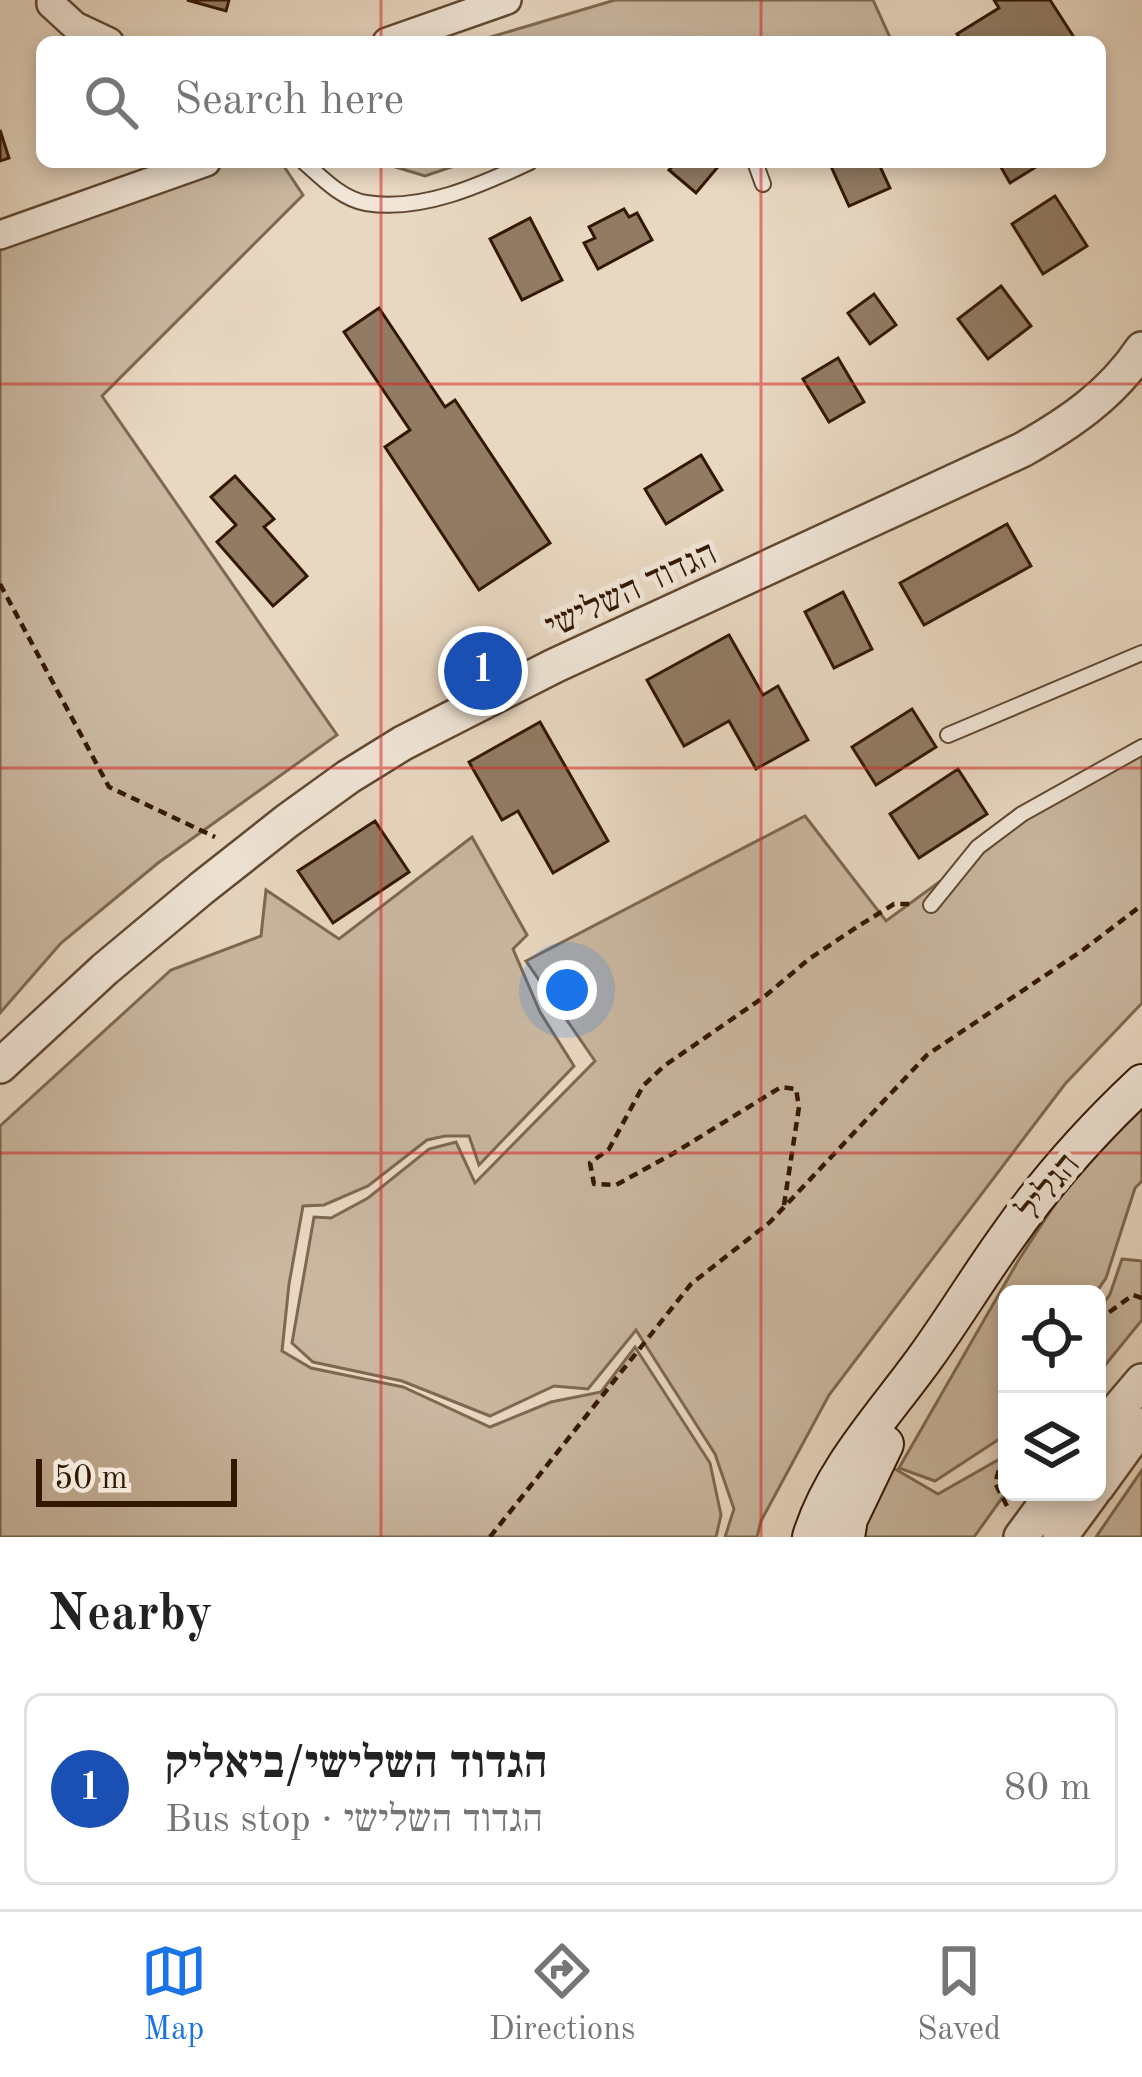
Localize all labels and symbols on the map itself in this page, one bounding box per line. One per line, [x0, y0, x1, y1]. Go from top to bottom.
street label: הגדוד השלישי [539, 534, 723, 647]
pin: 1 [444, 626, 522, 716]
your location [537, 960, 597, 1020]
street label: הגליל [1010, 1146, 1088, 1229]
scale bar [36, 1453, 237, 1506]

